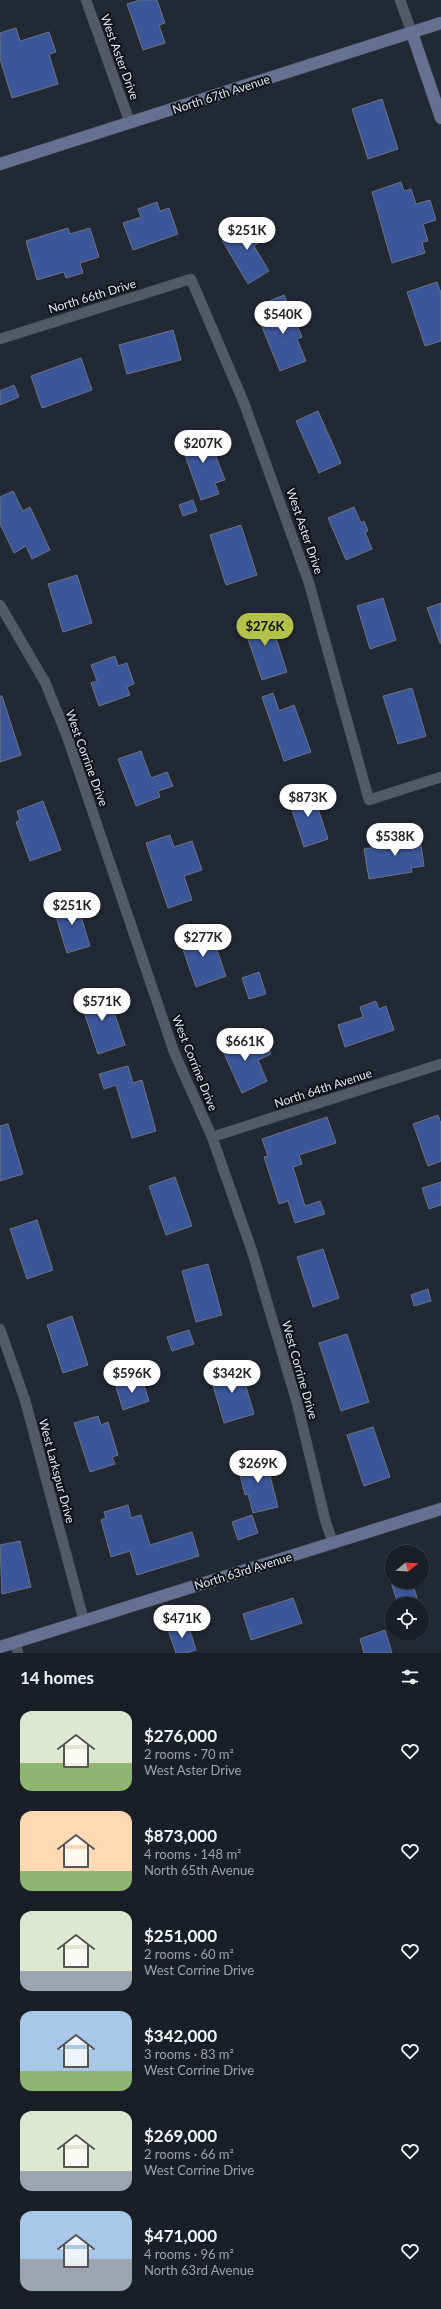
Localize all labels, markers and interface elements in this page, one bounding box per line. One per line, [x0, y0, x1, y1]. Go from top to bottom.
street label: West Aster Drive [98, 12, 142, 102]
street label: North 67th Avenue [170, 71, 272, 117]
pin: $251K [219, 217, 275, 251]
text: $251K [227, 222, 267, 238]
street label: North 66th Drive [46, 276, 138, 316]
pin: $540K [255, 301, 311, 335]
text: $540K [263, 306, 303, 322]
pin: $207K [175, 430, 231, 464]
text: $207K [183, 435, 223, 451]
street label: West Aster Drive [283, 486, 327, 576]
pin: $276K [237, 613, 293, 647]
text: $276K [245, 618, 285, 634]
street label: West Corrine Drive [63, 708, 111, 808]
pin: $873K [280, 784, 336, 818]
text: $873K [288, 789, 328, 805]
pin: $538K [367, 823, 423, 857]
text: $538K [375, 828, 415, 844]
pin: $251K [44, 892, 100, 926]
text: $251K [52, 897, 92, 913]
pin: $277K [175, 924, 231, 958]
text: $277K [183, 929, 223, 945]
pin: $571K [74, 988, 130, 1022]
text: $571K [82, 993, 122, 1009]
street label: West Corrine Drive [169, 1013, 221, 1113]
pin: $661K [217, 1028, 273, 1062]
text: $661K [225, 1033, 265, 1049]
street label: North 64th Avenue [272, 1065, 374, 1111]
street label: West Corrine Drive [279, 1319, 321, 1421]
pin: $596K [104, 1360, 160, 1394]
pin: $342K [204, 1360, 260, 1394]
text: $596K [112, 1365, 152, 1381]
text: $342K [212, 1365, 252, 1381]
street label: West Larkspur Drive [36, 1417, 78, 1525]
pin: $269K [230, 1450, 286, 1484]
text: $269K [238, 1455, 278, 1471]
north arrow [385, 1545, 429, 1589]
map controls [385, 1545, 429, 1641]
street label: North 63rd Avenue [192, 1549, 294, 1593]
button: locate [385, 1597, 429, 1641]
pin: $471K [154, 1605, 210, 1639]
text: $471K [162, 1610, 202, 1626]
icon: filters [399, 1666, 421, 1688]
text: 14 homes [20, 1667, 94, 1688]
text: $276,000 [144, 1725, 217, 1746]
icon: home [52, 1727, 100, 1775]
icon: heart [399, 1740, 421, 1762]
text: 2 rooms · 70 m² [144, 1746, 234, 1762]
text: West Aster Drive [144, 1762, 241, 1778]
text: $873,000 [144, 1825, 217, 1846]
icon: home [52, 1827, 100, 1875]
icon: heart [399, 1840, 421, 1862]
text: 4 rooms · 148 m² [144, 1846, 241, 1862]
text: North 65th Avenue [144, 1862, 254, 1878]
text: $251,000 [144, 1925, 217, 1946]
icon: home [52, 1927, 100, 1975]
icon: heart [399, 1940, 421, 1962]
text: 2 rooms · 60 m² [144, 1946, 234, 1962]
text: West Corrine Drive [144, 1962, 254, 1978]
text: $342,000 [144, 2025, 217, 2046]
icon: home [52, 2027, 100, 2075]
icon: heart [399, 2040, 421, 2062]
text: 3 rooms · 83 m² [144, 2046, 234, 2062]
text: West Corrine Drive [144, 2062, 254, 2078]
text: $269,000 [144, 2125, 217, 2146]
icon: home [52, 2127, 100, 2175]
icon: heart [399, 2140, 421, 2162]
text: 2 rooms · 66 m² [144, 2146, 234, 2162]
text: West Corrine Drive [144, 2162, 254, 2178]
text: $471,000 [144, 2225, 217, 2246]
icon: home [52, 2227, 100, 2275]
icon: heart [399, 2240, 421, 2262]
text: 4 rooms · 96 m² [144, 2246, 234, 2262]
text: North 63rd Avenue [144, 2262, 254, 2278]

